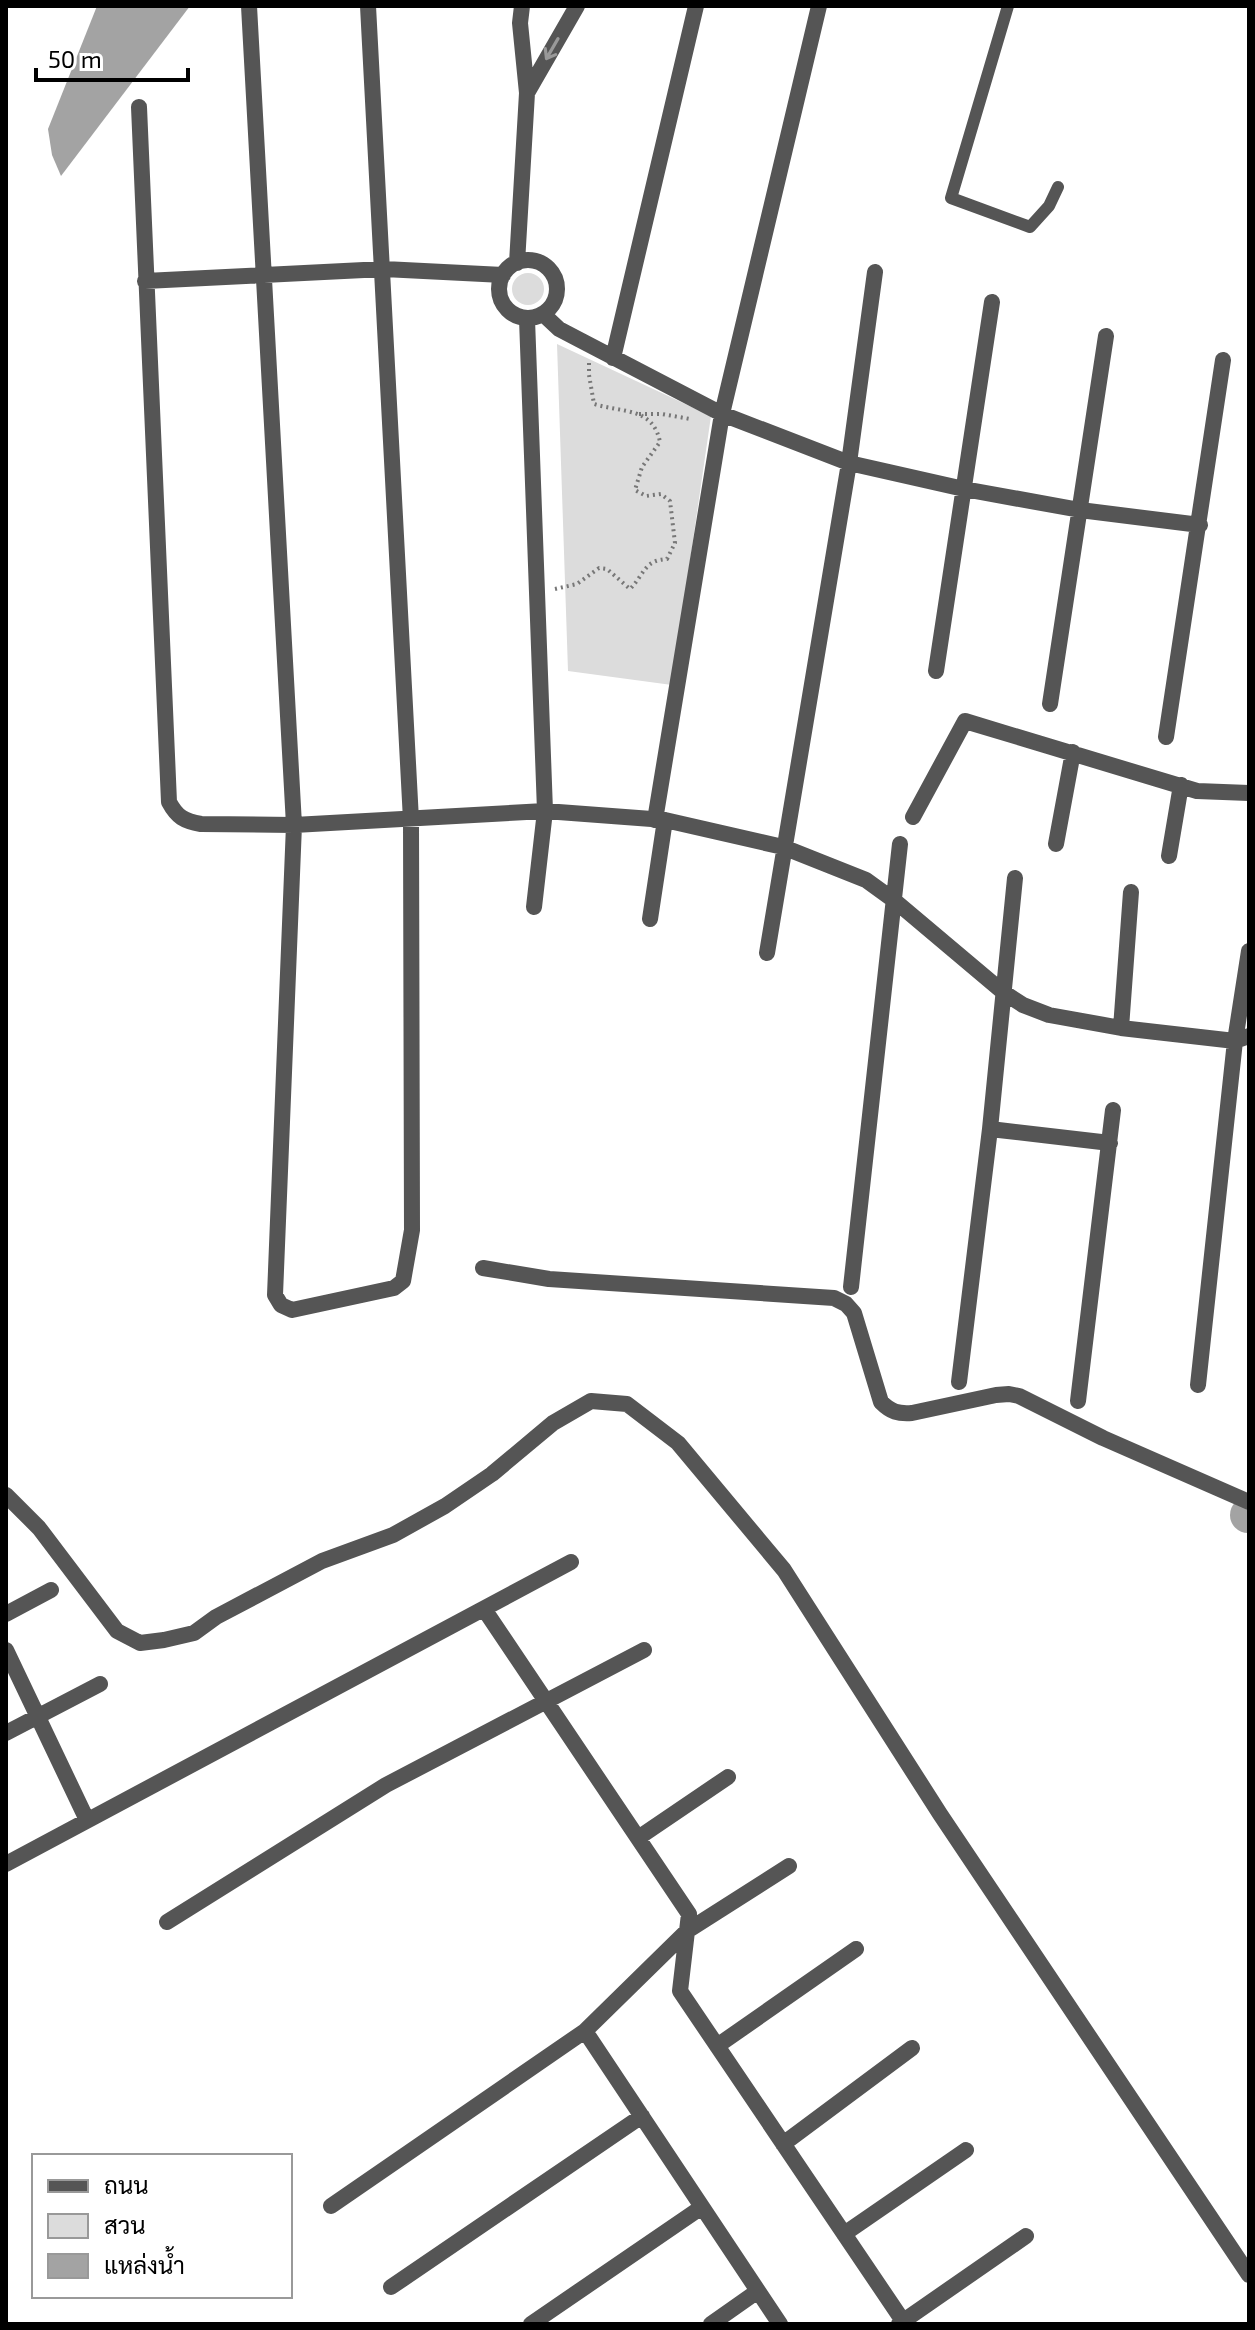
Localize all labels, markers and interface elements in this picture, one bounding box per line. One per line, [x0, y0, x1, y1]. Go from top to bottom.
scale bar [36, 32, 188, 82]
one-way arrow [544, 37, 560, 60]
text: 50 m [48, 44, 102, 73]
legend [32, 2154, 292, 2298]
text: ถนน [104, 2170, 149, 2199]
text: สวน [104, 2210, 146, 2239]
text: แหล่งน้ำ [104, 2246, 185, 2279]

